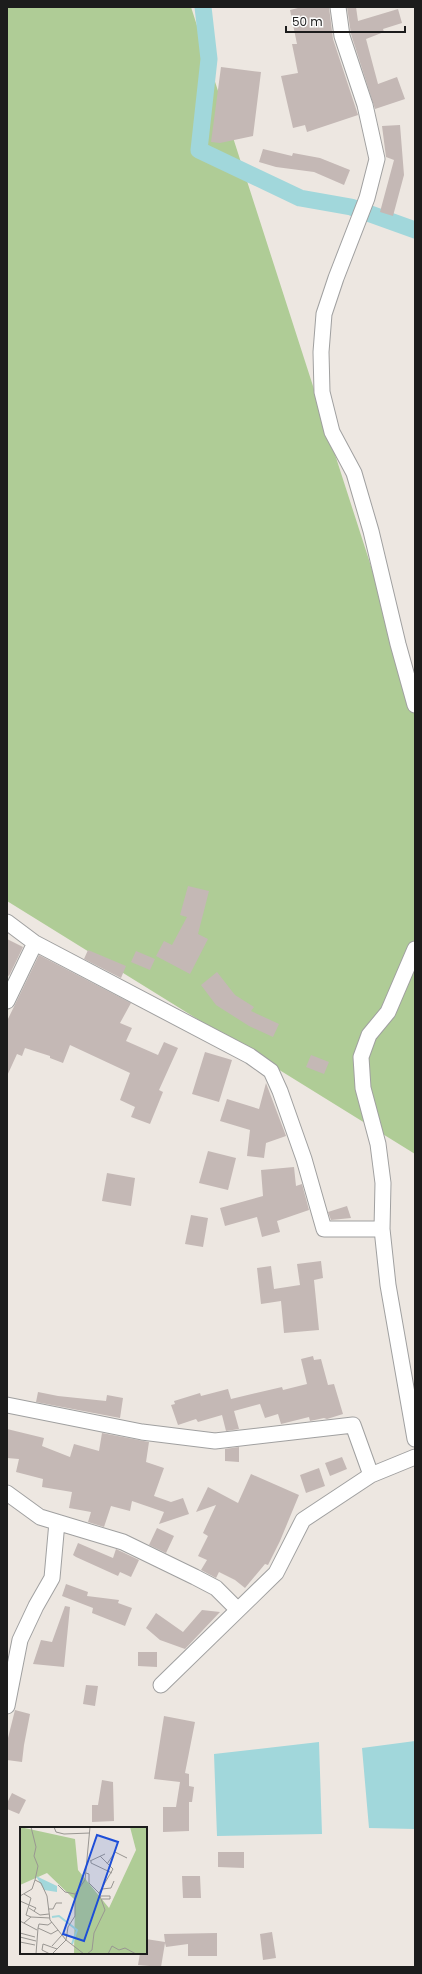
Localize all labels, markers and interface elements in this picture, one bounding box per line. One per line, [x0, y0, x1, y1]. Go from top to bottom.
scale bar [286, 8, 405, 34]
text: 50 m [292, 13, 323, 30]
inset map [20, 1827, 147, 1954]

